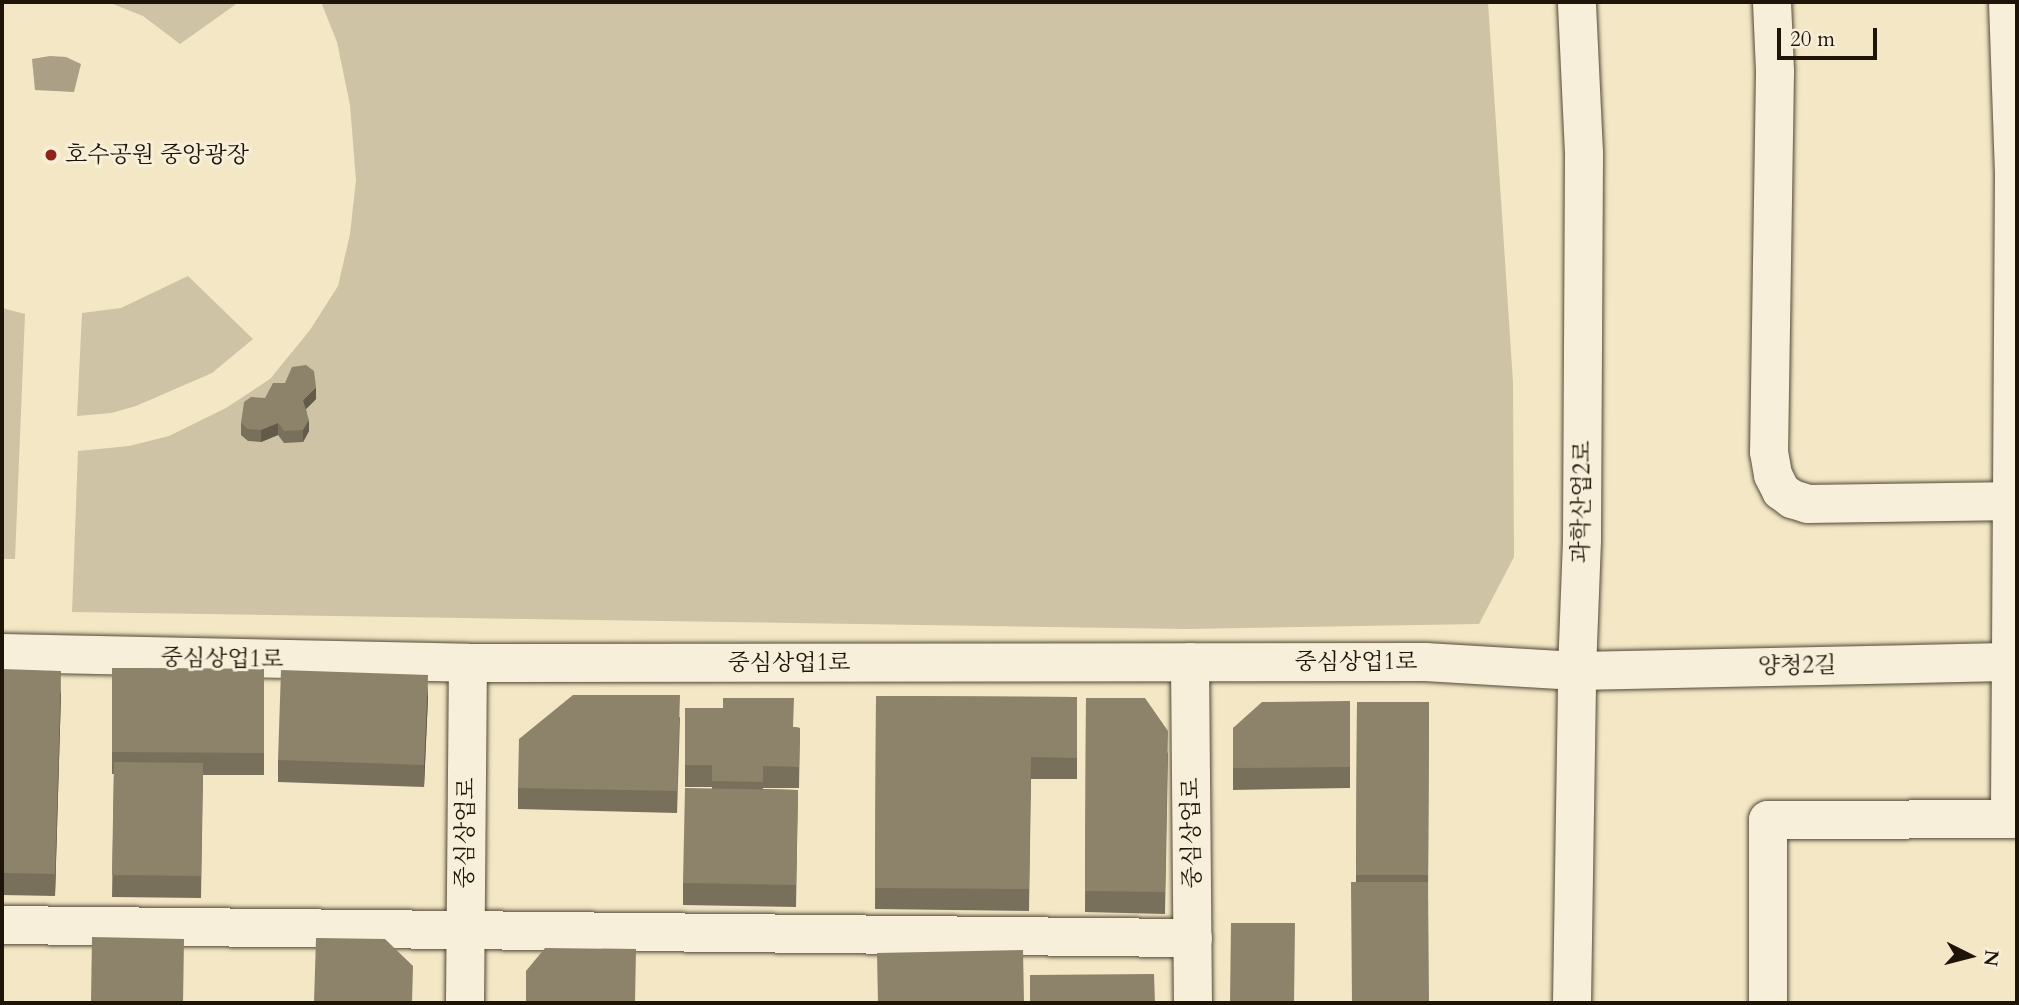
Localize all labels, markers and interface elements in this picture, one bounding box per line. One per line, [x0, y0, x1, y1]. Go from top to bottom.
scale bar [1781, 14, 1881, 58]
text: 20 m [1790, 25, 1835, 54]
place label: 호수공원 중앙광장 [65, 141, 249, 169]
marker: 호수공원 중앙광장 [43, 147, 59, 163]
street label: 과학산업2로 [1567, 440, 1597, 564]
street label: 중심상업1로 [160, 644, 284, 674]
street label: 중심상업1로 [1295, 648, 1417, 676]
street label: 중심상업1로 [728, 649, 850, 677]
street label: 양청2길 [1758, 652, 1836, 680]
street label: 중심상업로 [451, 777, 481, 889]
street label: 중심상업로 [1177, 777, 1207, 889]
north arrow [1935, 921, 2005, 991]
text: N [1977, 949, 2005, 968]

